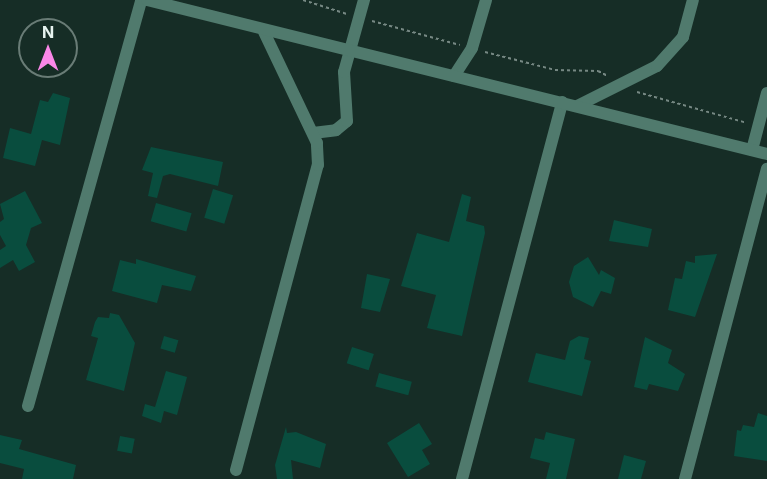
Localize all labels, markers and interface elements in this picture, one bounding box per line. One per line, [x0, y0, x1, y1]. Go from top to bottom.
north arrow [18, 18, 78, 78]
text: N [42, 22, 54, 42]

